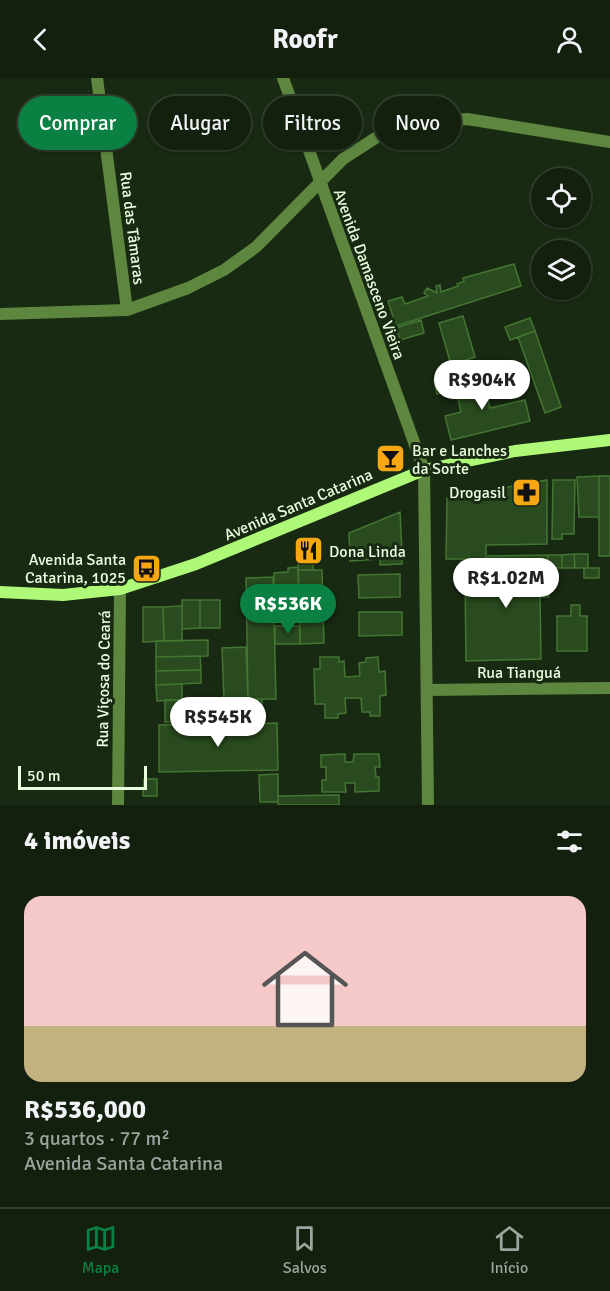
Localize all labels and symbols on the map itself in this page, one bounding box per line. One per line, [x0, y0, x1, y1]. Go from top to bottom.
street label: Rua das Tâmaras [115, 170, 149, 286]
street label: Avenida Damasceno Vieira [329, 186, 409, 362]
pin: R$904K [433, 360, 531, 411]
place label: Bar e Lanches da Sorte [412, 441, 507, 479]
bar icon: Bar e Lanches da Sorte [375, 443, 407, 475]
street label: Avenida Santa Catarina [221, 465, 376, 545]
pharmacy icon: Drogasil [511, 476, 543, 508]
place label: Drogasil [449, 483, 506, 503]
restaurant icon: Dona Linda [292, 535, 324, 567]
place label: Dona Linda [329, 542, 406, 562]
place label: Avenida Santa Catarina, 1025 [25, 550, 126, 588]
bus stop icon: Avenida Santa Catarina, 1025 [131, 552, 163, 584]
pin: R$1.02M [451, 558, 561, 609]
pin: R$536K [239, 584, 337, 635]
street label: Rua Viçosa do Ceará [93, 610, 115, 748]
street label: Rua Tianguá [477, 663, 561, 683]
pin: R$545K [169, 697, 267, 748]
scale bar [18, 763, 147, 790]

